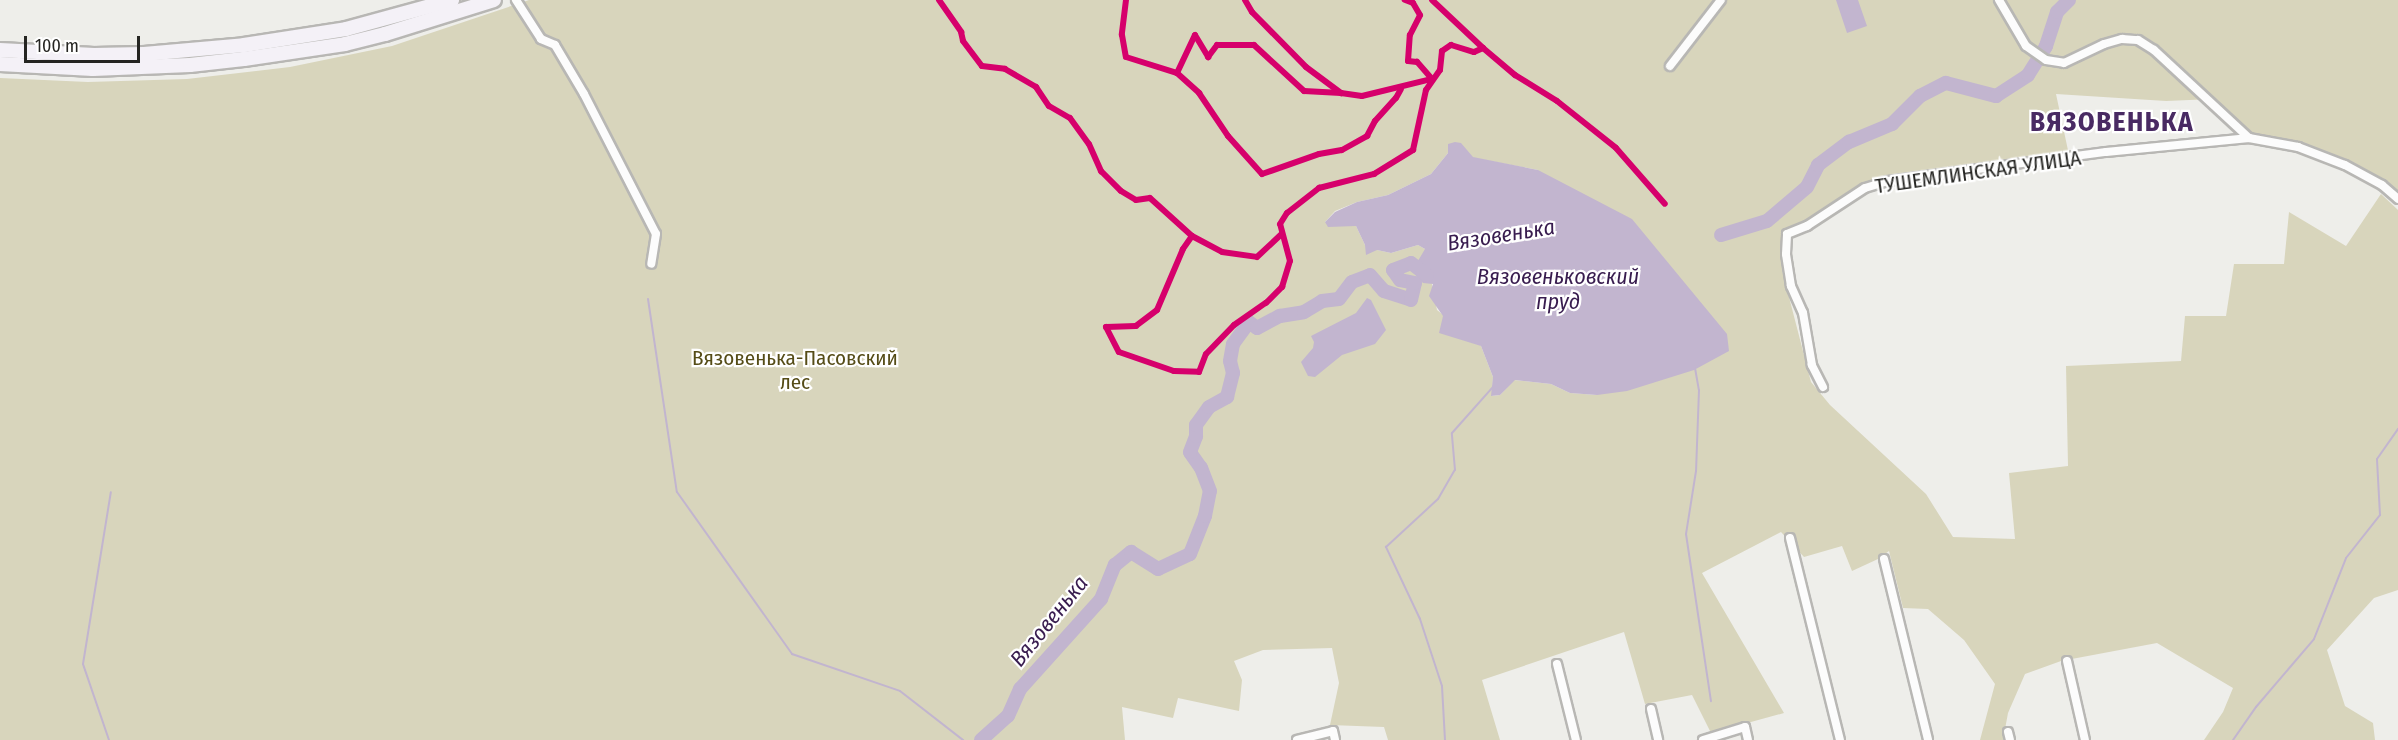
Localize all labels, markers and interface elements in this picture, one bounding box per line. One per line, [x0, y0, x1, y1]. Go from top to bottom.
scale bar [27, 24, 142, 62]
text: 100 m [35, 35, 79, 57]
district label: ВЯЗОВЕНЬКА [2030, 107, 2194, 139]
street label: ТУШЕМЛИНСКАЯ УЛИЦА [1873, 145, 2083, 199]
water label: Вязовенька [1445, 213, 1557, 257]
water label: Вязовеньковский пруд [1477, 263, 1639, 314]
park label: Вязовенька-Пасовский лес [692, 345, 898, 395]
water label: Вязовенька [1005, 570, 1093, 672]

